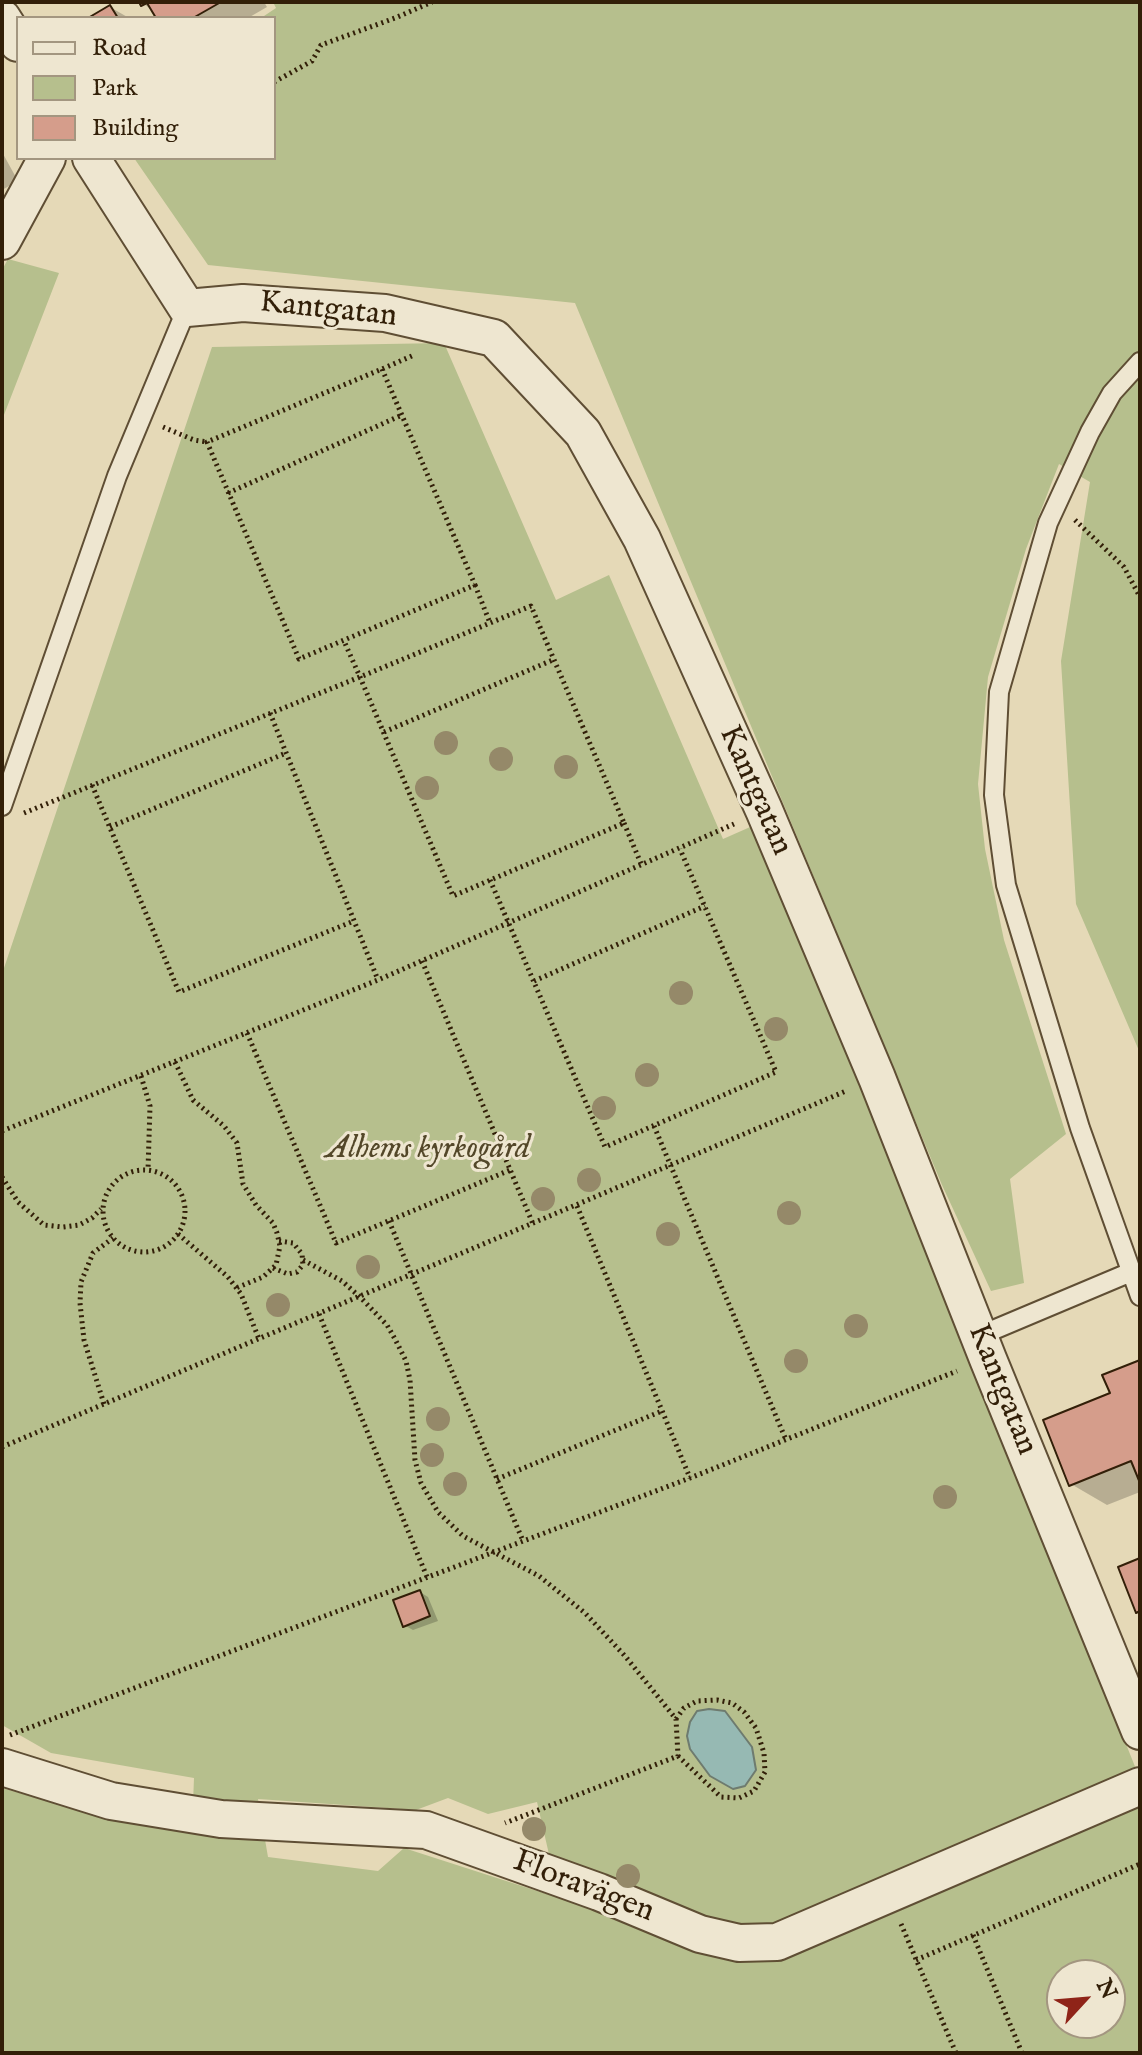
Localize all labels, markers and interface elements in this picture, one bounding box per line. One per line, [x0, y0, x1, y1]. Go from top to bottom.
legend [16, 16, 276, 160]
text: Road [92, 33, 146, 64]
text: Park [92, 73, 138, 104]
text: Building [92, 113, 178, 144]
street label: Kantgatan [257, 285, 399, 337]
street label: Kantgatan [708, 720, 800, 862]
park label: Alhems kyrkogård [326, 1131, 530, 1169]
street label: Kantgatan [957, 1319, 1045, 1461]
street label: Floravägen [507, 1844, 659, 1932]
north arrow [1046, 1959, 1126, 2039]
text: N [1089, 1975, 1123, 2004]

